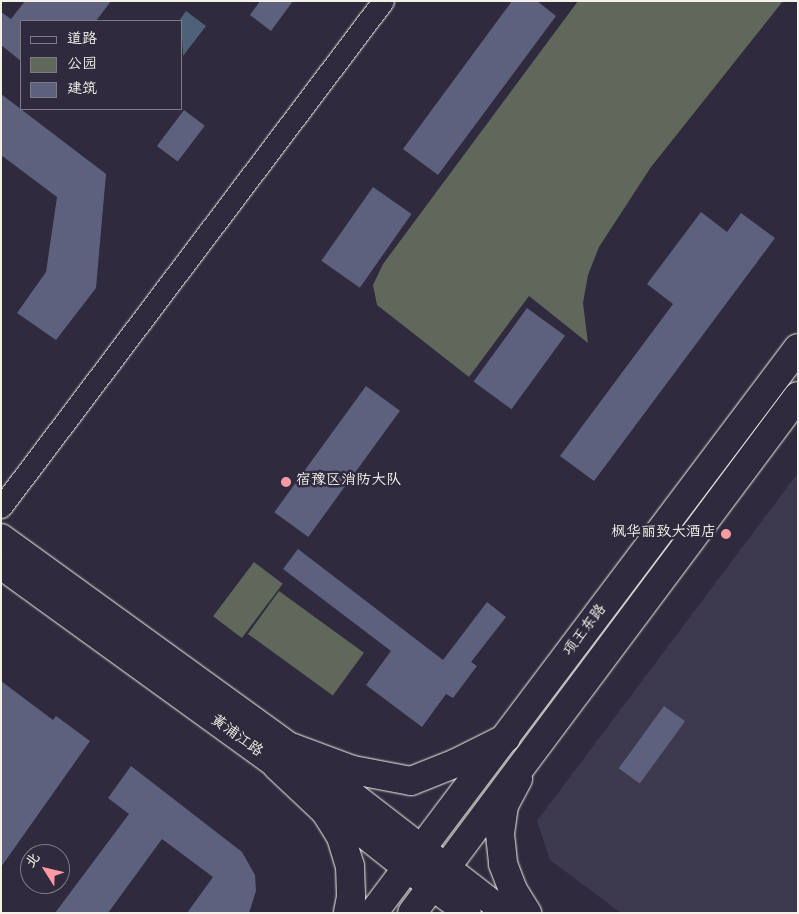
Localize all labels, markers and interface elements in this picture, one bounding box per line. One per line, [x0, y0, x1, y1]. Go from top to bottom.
legend [20, 20, 182, 110]
text: 道路 [67, 29, 97, 51]
text: 公园 [67, 54, 97, 76]
text: 建筑 [67, 79, 97, 101]
place label: 宿豫区消防大队 [296, 473, 401, 491]
marker: 宿豫区消防大队 [280, 476, 292, 488]
place label: 枫华丽致大酒店 [611, 525, 716, 543]
marker: 枫华丽致大酒店 [720, 528, 732, 540]
street label: 项王东路 [561, 602, 611, 660]
street label: 黄浦江路 [206, 712, 266, 762]
north arrow [20, 844, 70, 894]
text: 北 [21, 849, 46, 872]

